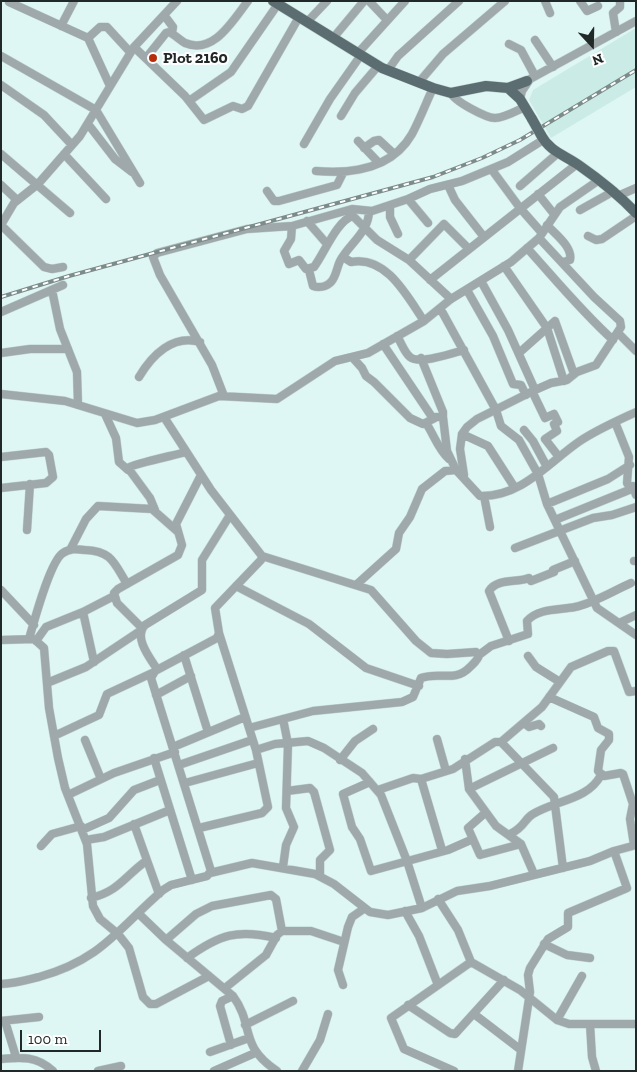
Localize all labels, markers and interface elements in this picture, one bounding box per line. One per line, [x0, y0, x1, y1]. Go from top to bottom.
north arrow [567, 20, 617, 70]
place label: Plot 2160 [163, 48, 228, 68]
text: N [590, 50, 606, 69]
marker: Plot 2160 [147, 52, 159, 64]
scale bar [22, 1020, 104, 1052]
text: 100 m [28, 1030, 67, 1048]

